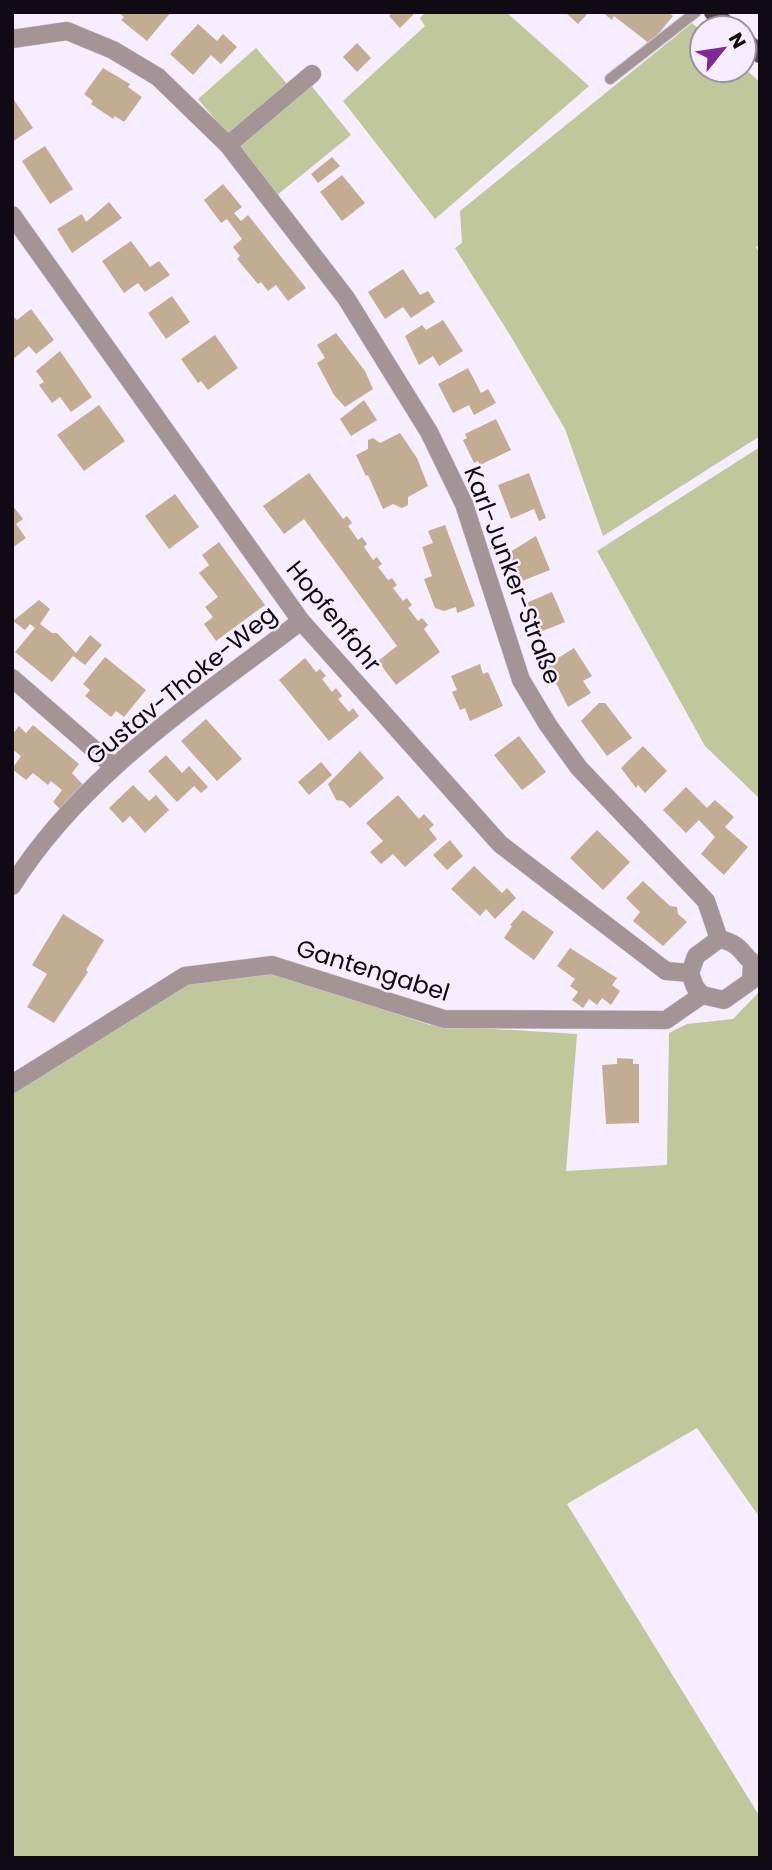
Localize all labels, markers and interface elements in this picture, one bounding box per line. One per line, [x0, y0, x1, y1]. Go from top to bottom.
north arrow [688, 14, 758, 84]
text: N [722, 28, 753, 54]
street label: Karl-Junker-Straße [456, 461, 570, 689]
street label: Hopfenfohr [279, 554, 389, 678]
street label: Gustav-Thoke-Weg [79, 598, 283, 772]
street label: Gantengabel [292, 931, 454, 1009]

